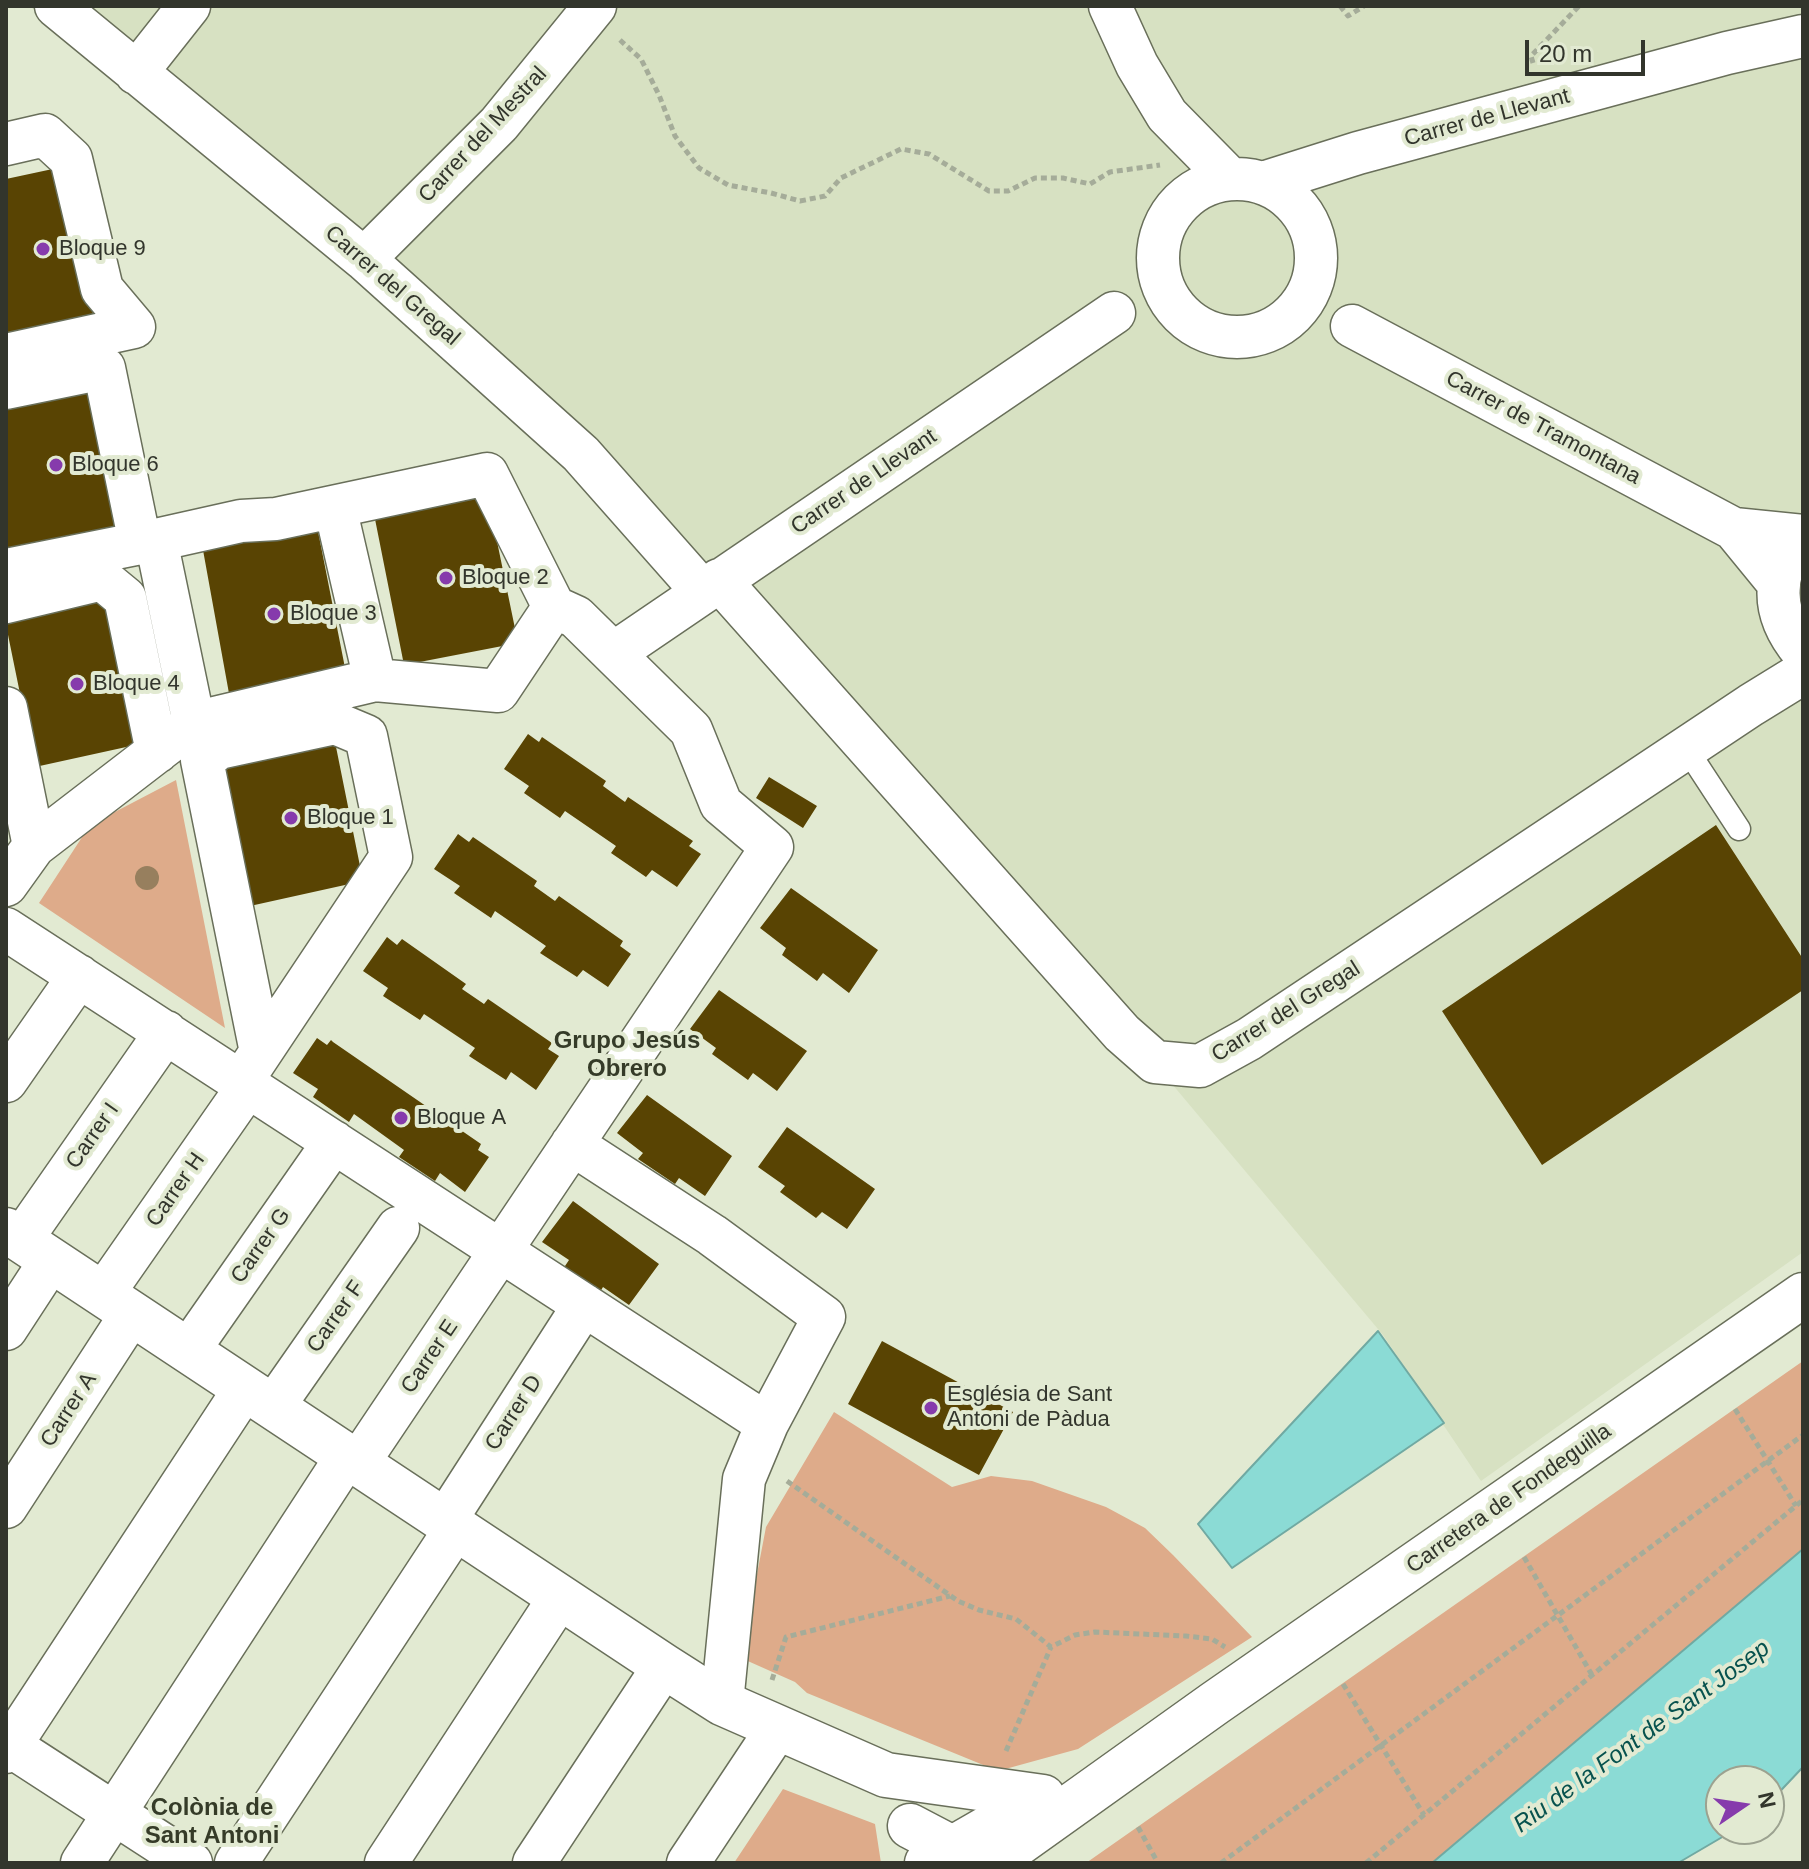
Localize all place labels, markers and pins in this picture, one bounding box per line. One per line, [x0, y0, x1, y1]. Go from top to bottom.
place label: Bloque 9 [59, 236, 146, 262]
marker: Bloque 9 [34, 240, 52, 258]
place label: Bloque 6 [72, 452, 159, 478]
marker: Bloque 6 [47, 456, 65, 474]
place label: Bloque 2 [462, 565, 549, 591]
marker: Bloque 2 [437, 569, 455, 587]
place label: Bloque 3 [290, 601, 377, 627]
marker: Bloque 3 [265, 605, 283, 623]
place label: Bloque 4 [93, 671, 180, 697]
marker: Bloque 4 [68, 675, 86, 693]
place label: Bloque 1 [307, 805, 394, 831]
marker: Bloque 1 [282, 809, 300, 827]
place label: Bloque A [417, 1105, 506, 1131]
marker: Bloque A [392, 1109, 410, 1127]
place label: Església de Sant Antoni de Pàdua [947, 1382, 1112, 1434]
marker: Església de Sant Antoni de Pàdua [922, 1399, 940, 1417]

